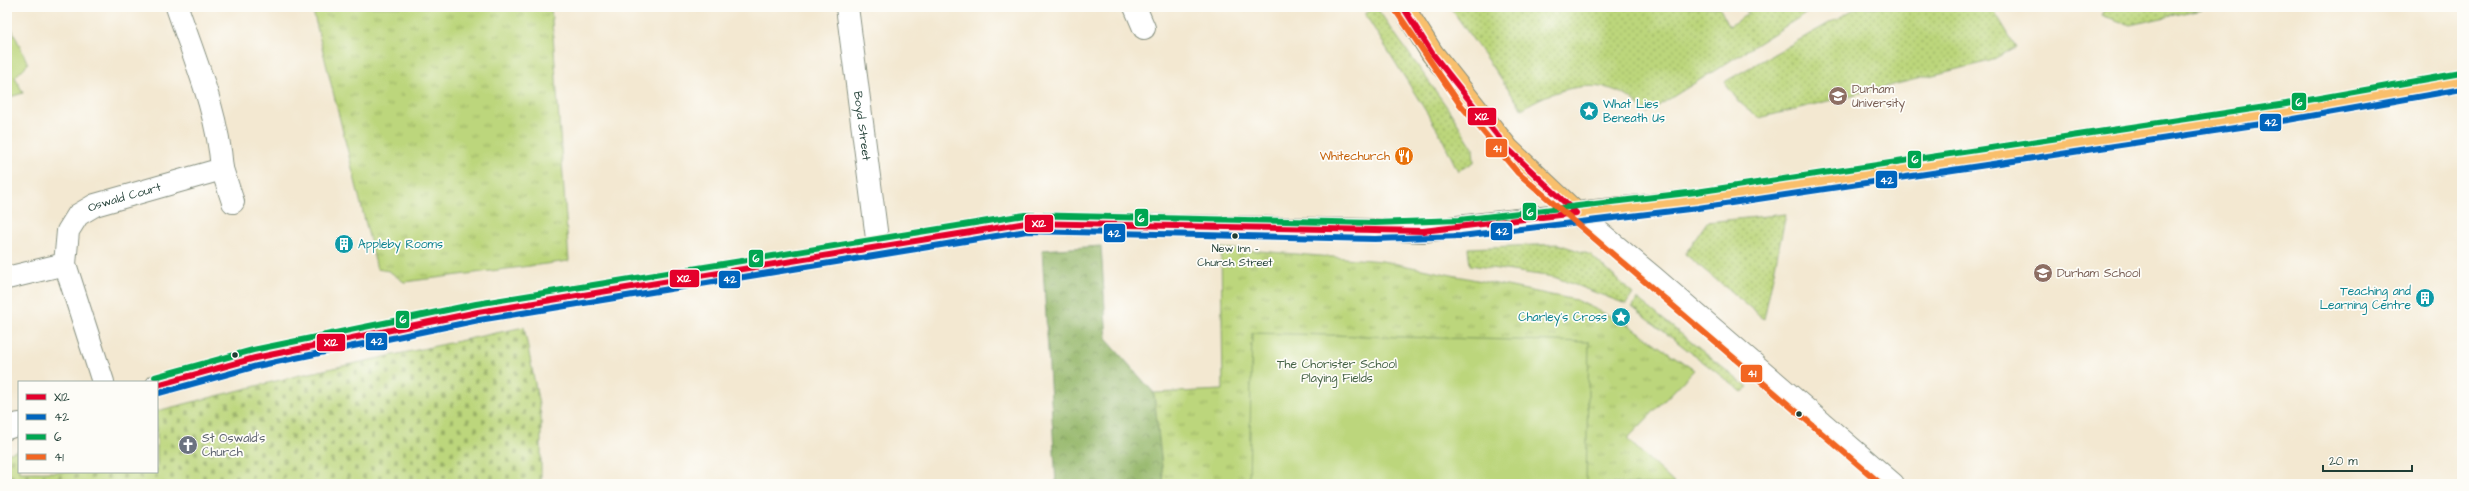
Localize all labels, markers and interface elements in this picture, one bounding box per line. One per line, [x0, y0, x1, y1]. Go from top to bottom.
place label: Durham University [1852, 81, 1906, 113]
school or university icon: Durham University [1827, 85, 1849, 107]
street label: Boyd Street [850, 90, 875, 162]
line badge: 6 [2291, 92, 2307, 111]
text: 6 [2296, 95, 2303, 110]
place label: What Lies Beneath Us [1603, 96, 1665, 127]
place icon: What Lies Beneath Us [1578, 100, 1600, 122]
line badge: X12 [1467, 107, 1497, 126]
text: X12 [1475, 109, 1490, 124]
line badge: 42 [2259, 113, 2282, 132]
text: 42 [2264, 115, 2279, 130]
line badge: 41 [1485, 138, 1508, 158]
text: 41 [1493, 141, 1502, 156]
restaurant icon: Whitechurch [1393, 145, 1415, 167]
place label: Whitechurch [1320, 148, 1390, 165]
line badge: 6 [1907, 150, 1922, 169]
text: 6 [1912, 152, 1919, 167]
line badge: 42 [1875, 170, 1898, 189]
text: 42 [1880, 173, 1895, 188]
street label: Oswald Court [84, 178, 163, 216]
line badge: 6 [1522, 202, 1537, 221]
text: 6 [1527, 205, 1534, 220]
line badge: 6 [1134, 208, 1149, 227]
text: 6 [1138, 211, 1145, 226]
line badge: X12 [1024, 214, 1054, 233]
text: X12 [1032, 216, 1047, 231]
line badge: 42 [1490, 222, 1513, 241]
line badge: 42 [1103, 223, 1126, 243]
text: 42 [1495, 224, 1510, 239]
text: 42 [1107, 226, 1122, 241]
marker: New Inn - Church Street [1230, 231, 1240, 241]
building icon: Appleby Rooms [333, 233, 355, 255]
place label: Appleby Rooms [358, 236, 443, 254]
place label: New Inn - Church Street [1197, 241, 1273, 270]
line badge: 6 [748, 249, 764, 268]
text: 6 [753, 251, 760, 266]
school or university icon: Durham School [2032, 262, 2054, 284]
place label: Durham School [2057, 265, 2140, 282]
line badge: X12 [669, 269, 700, 288]
line badge: 42 [718, 270, 741, 289]
text: X12 [677, 271, 692, 286]
text: 42 [723, 272, 738, 287]
place label: Teaching and Learning Centre [2320, 283, 2412, 315]
building icon: Teaching and Learning Centre [2414, 287, 2436, 309]
place icon: Charley's Cross [1610, 306, 1632, 328]
place label: Charley's Cross [1518, 309, 1607, 327]
line badge: 6 [395, 310, 410, 329]
text: 6 [400, 312, 407, 327]
line badge: 42 [365, 332, 388, 351]
line badge: X12 [316, 333, 346, 352]
text: 42 [370, 334, 385, 349]
text: X12 [324, 335, 339, 350]
unlabelled marker [230, 350, 240, 360]
park label: The Chorister School Playing Fields [1277, 356, 1397, 388]
line badge: 41 [1740, 364, 1763, 383]
text: 41 [1748, 366, 1757, 381]
legend [18, 381, 158, 473]
text: X12 [54, 389, 70, 406]
text: 42 [54, 409, 69, 426]
unlabelled marker [1794, 409, 1804, 419]
text: 6 [54, 429, 62, 446]
place label: St Oswald's Church [202, 430, 265, 461]
church icon: St Oswald's Church [177, 434, 199, 456]
scale bar [2323, 447, 2412, 473]
text: 41 [54, 449, 64, 466]
text: 20 m [2329, 453, 2358, 470]

